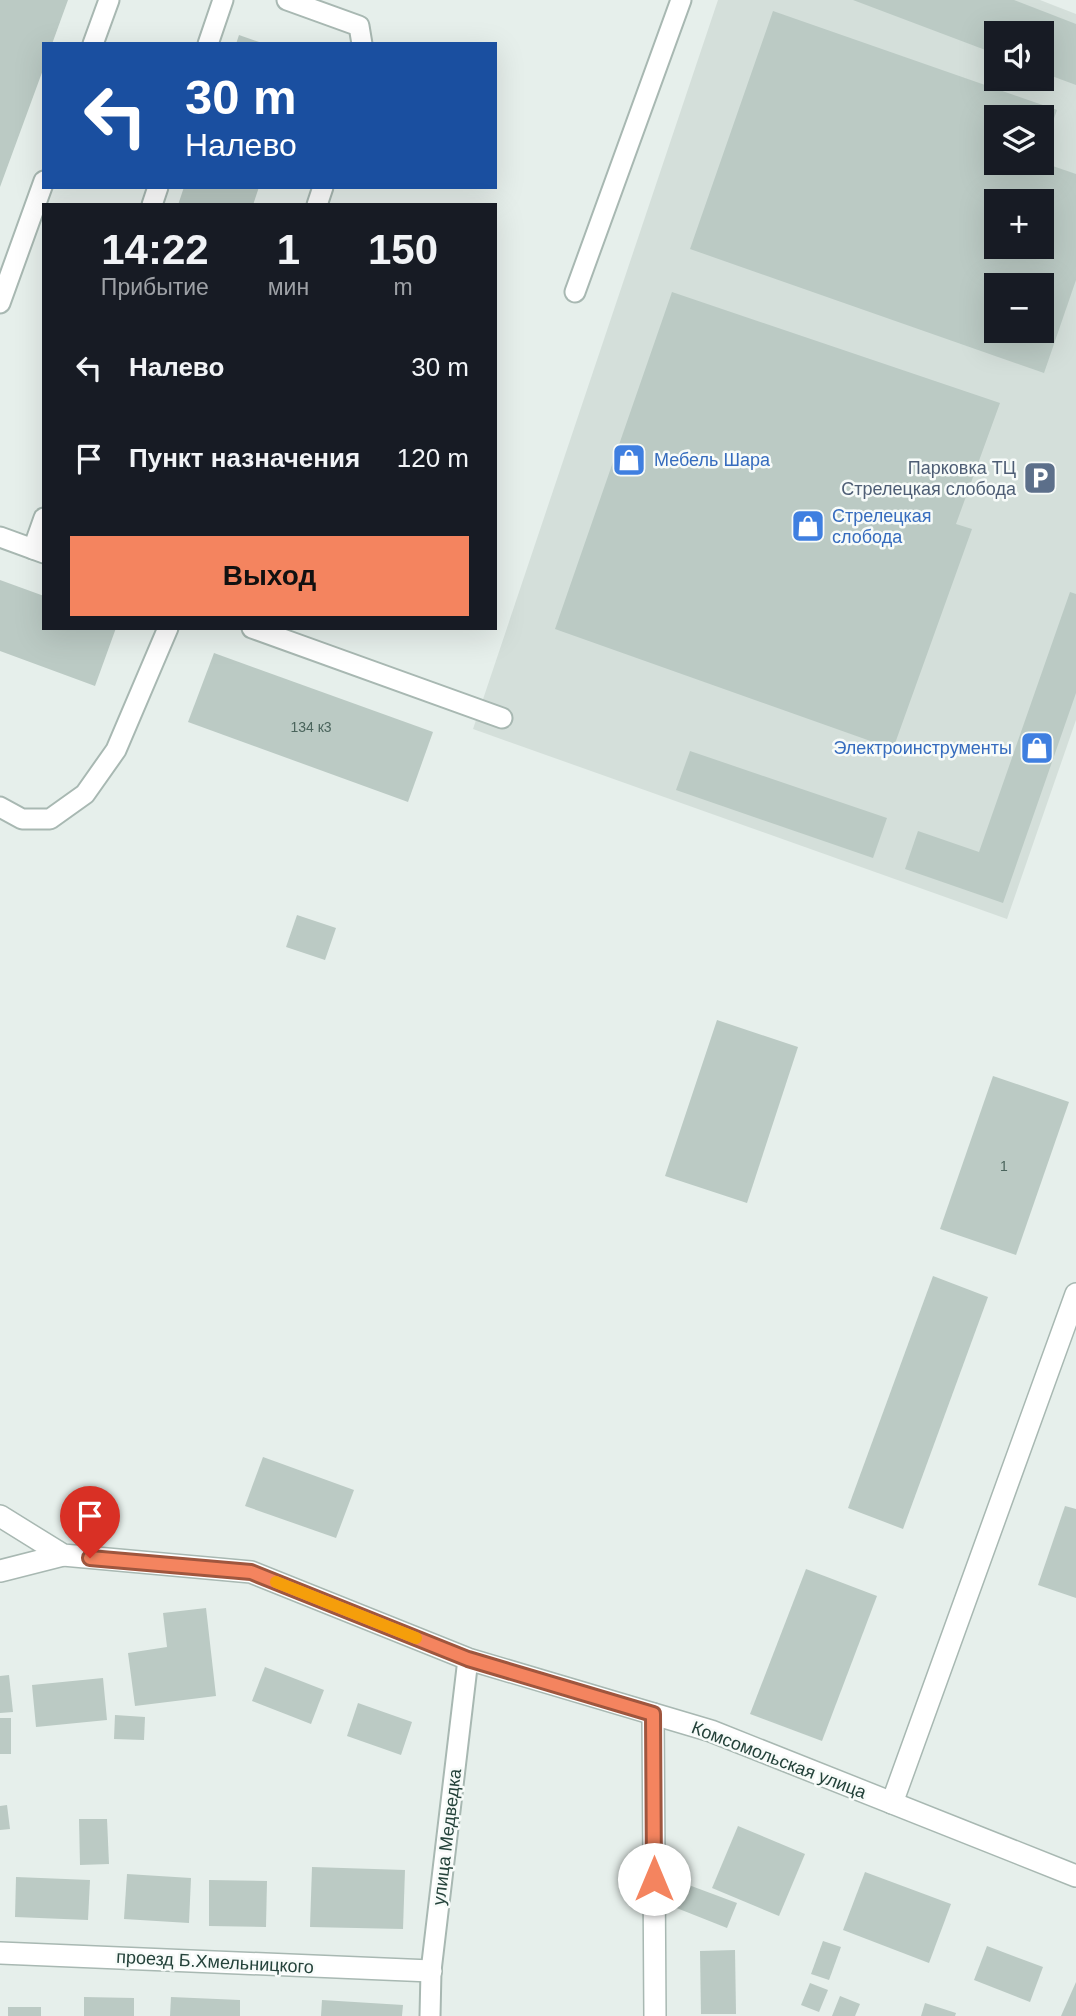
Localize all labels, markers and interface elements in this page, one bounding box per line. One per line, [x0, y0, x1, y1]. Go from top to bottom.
map controls [984, 21, 1054, 343]
button: sound [984, 21, 1054, 91]
icon: left [70, 70, 161, 161]
text: 30 m [185, 70, 297, 124]
button: layers [984, 105, 1054, 175]
text: Налево [185, 127, 297, 163]
button: + [984, 189, 1054, 259]
text: 14:22 [101, 226, 209, 273]
text: 1 [277, 226, 300, 273]
text: 150 [368, 226, 438, 273]
button: − [984, 273, 1054, 343]
text: Прибытие [101, 274, 209, 300]
text: мин [268, 274, 309, 300]
text: m [393, 274, 413, 300]
icon: left [70, 349, 108, 387]
text: Налево [129, 352, 224, 382]
text: 30 m [411, 352, 469, 382]
icon: arrive [70, 440, 108, 478]
shop icon: Мебель Шара [610, 441, 648, 479]
text: Пункт назначения [129, 443, 360, 473]
text: 120 m [397, 443, 469, 473]
place label: Мебель Шара [654, 450, 771, 470]
place label: Парковка ТЦ Стрелецкая слобода [841, 458, 1017, 499]
parking icon: Парковка ТЦ Стрелецкая слобода [1021, 459, 1059, 497]
place label: Стрелецкая слобода [832, 506, 932, 547]
shop icon: Стрелецкая слобода [789, 507, 827, 545]
button: Выход [70, 536, 469, 616]
house number: 134 к3 [290, 719, 332, 735]
shop icon: Электроинструменты [1018, 729, 1056, 767]
place label: Электроинструменты [833, 738, 1012, 758]
house number: 1 [1000, 1158, 1008, 1174]
pin [60, 1486, 120, 1558]
icon: arrive [71, 1497, 109, 1535]
street label: Комсомольская улица [689, 1717, 870, 1803]
street label: улица Медведка [429, 1767, 465, 1906]
position arrow [617, 1842, 691, 1916]
street label: проезд Б.Хмельницкого [116, 1947, 314, 1977]

